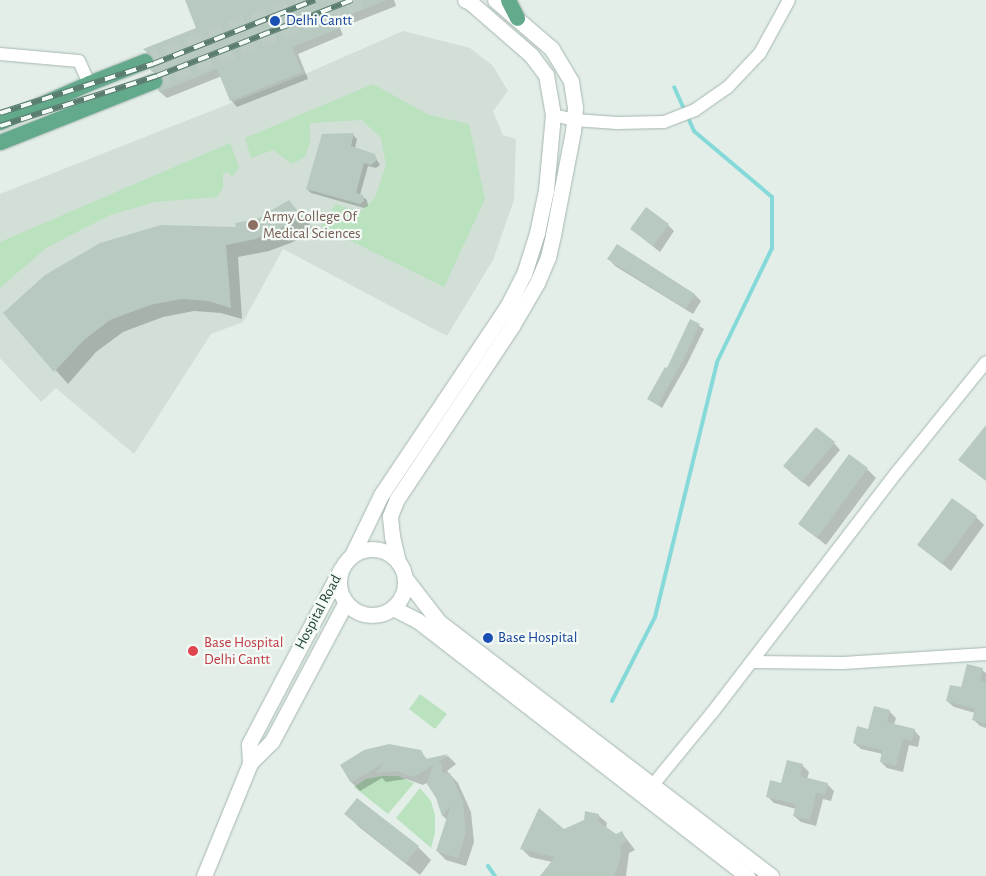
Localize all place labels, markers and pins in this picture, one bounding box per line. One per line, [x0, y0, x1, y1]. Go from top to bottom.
place label: Delhi Cantt [286, 12, 352, 30]
marker: Delhi Cantt [268, 14, 282, 28]
place label: Army College Of Medical Sciences [263, 207, 361, 242]
marker: Army College Of Medical Sciences [247, 219, 259, 231]
place label: Base Hospital [498, 629, 577, 647]
marker: Base Hospital [482, 632, 494, 644]
place label: Base Hospital Delhi Cantt [204, 633, 283, 668]
marker: Base Hospital Delhi Cantt [186, 644, 200, 658]

